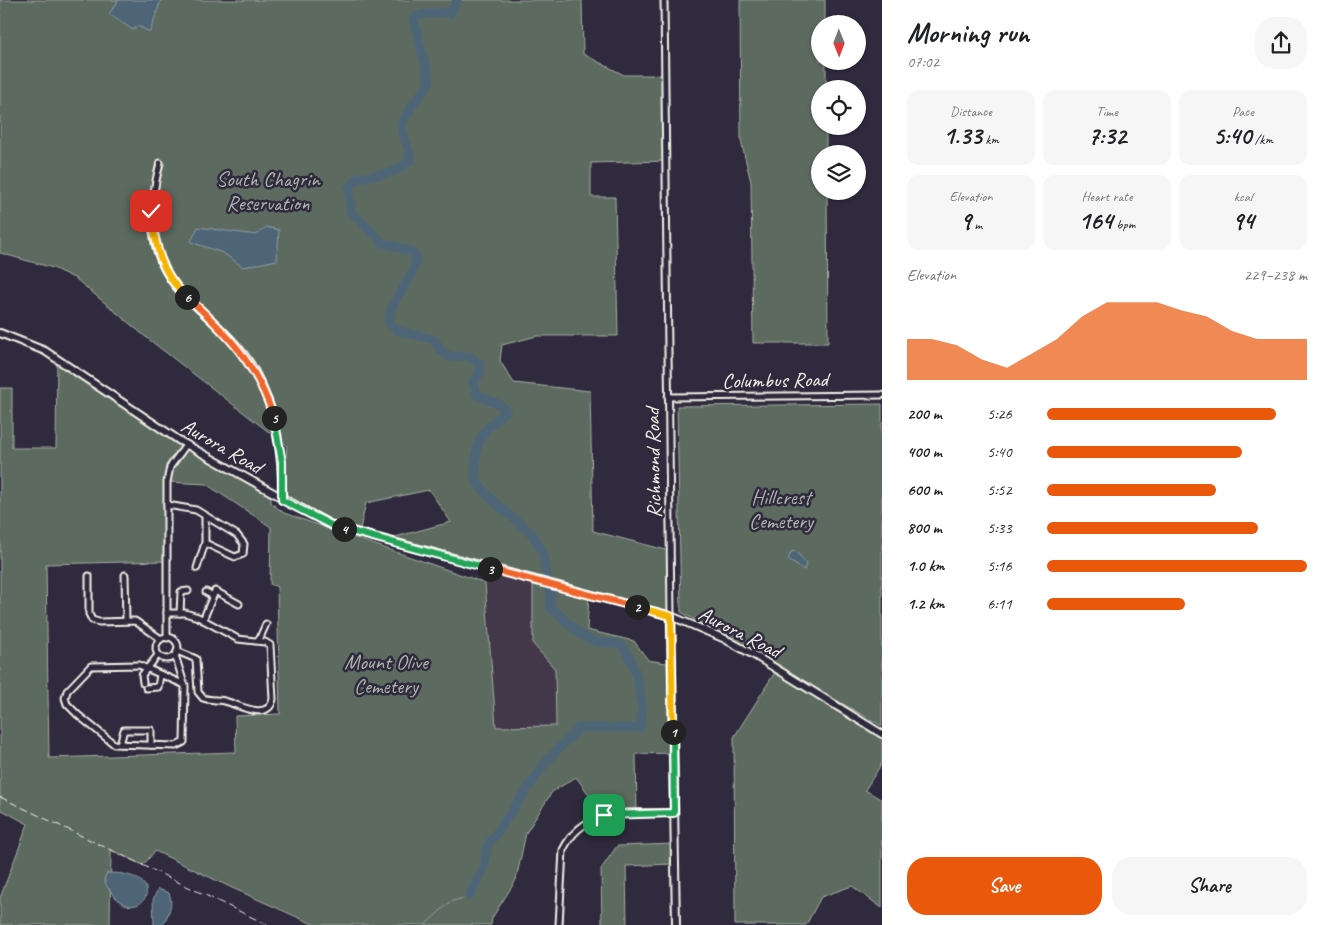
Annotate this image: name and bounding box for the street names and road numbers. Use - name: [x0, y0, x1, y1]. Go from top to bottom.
- street label: Columbus Road: [722, 366, 832, 394]
- street label: Richmond Road: [639, 405, 667, 518]
- street label: Aurora Road: [177, 412, 270, 481]
- street label: Aurora Road: [694, 600, 788, 665]

